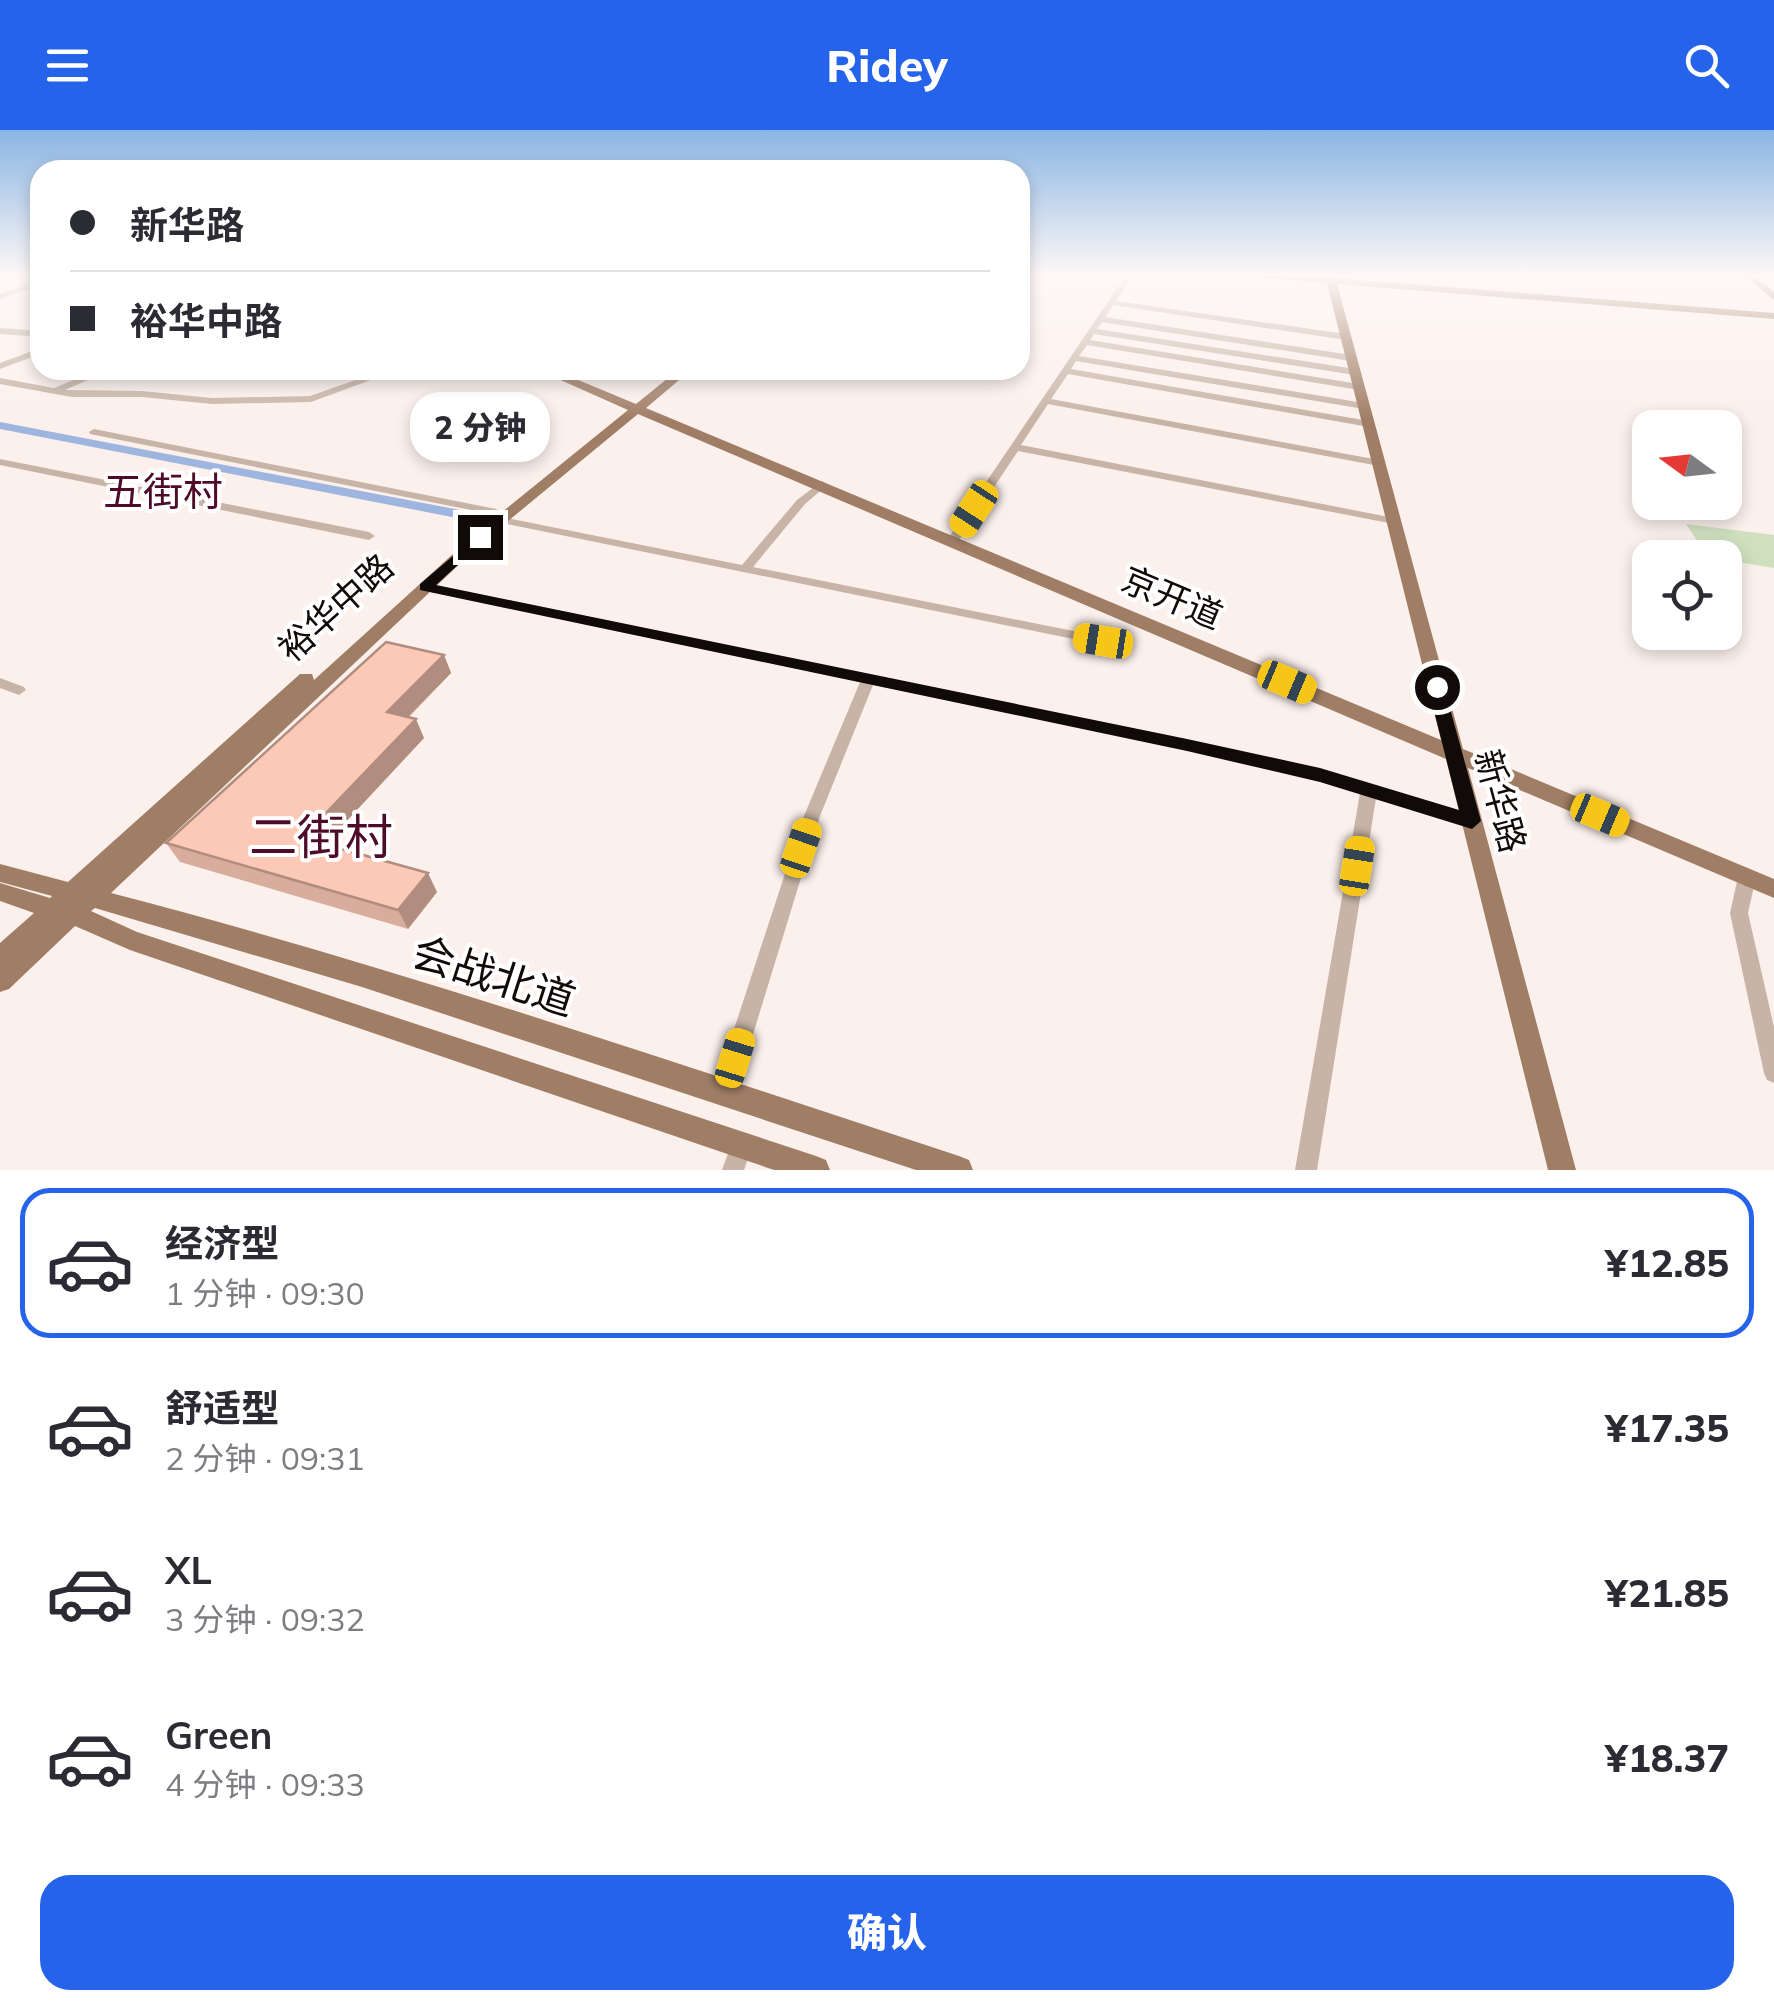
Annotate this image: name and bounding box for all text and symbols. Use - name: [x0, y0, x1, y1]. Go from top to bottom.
- text: Ridey: [826, 37, 948, 93]
- icon: menu: [40, 38, 95, 93]
- icon: search: [1679, 38, 1734, 93]
- text: 新华路: [130, 201, 244, 249]
- text: 裕华中路: [130, 297, 282, 345]
- callout: 2 分钟: [410, 392, 550, 462]
- text: 2 分钟: [434, 407, 526, 447]
- north arrow: [1632, 410, 1742, 520]
- map controls: [1632, 410, 1742, 650]
- district label: 五街村: [103, 466, 223, 516]
- car: [945, 476, 1003, 542]
- route end: [458, 515, 503, 560]
- button: locate: [1632, 540, 1742, 650]
- street label: 裕华中路: [269, 544, 402, 670]
- street label: 京开道: [1115, 556, 1229, 638]
- car: [1071, 621, 1135, 661]
- car: [1254, 656, 1320, 708]
- route start: [1415, 665, 1460, 710]
- street label: 新华路: [1466, 744, 1536, 857]
- car: [1567, 789, 1633, 841]
- district label: 二街村: [249, 806, 393, 866]
- car: [777, 815, 825, 881]
- car: [1337, 834, 1377, 898]
- street label: 会战北道: [406, 924, 582, 1027]
- car: [712, 1025, 758, 1091]
- icon: car: [45, 1218, 135, 1308]
- text: 经济型: [165, 1219, 279, 1267]
- text: ¥12.85: [1605, 1239, 1729, 1287]
- text: 1 分钟 · 09:30: [165, 1273, 365, 1313]
- icon: car: [45, 1383, 135, 1473]
- text: 舒适型: [165, 1384, 279, 1432]
- text: ¥17.35: [1605, 1404, 1729, 1452]
- text: 2 分钟 · 09:31: [165, 1438, 365, 1478]
- text: XL: [165, 1546, 212, 1594]
- icon: car: [45, 1548, 135, 1638]
- text: ¥21.85: [1605, 1569, 1729, 1617]
- text: 3 分钟 · 09:32: [165, 1599, 365, 1639]
- text: Green: [165, 1711, 272, 1759]
- icon: car: [45, 1713, 135, 1803]
- text: ¥18.37: [1605, 1734, 1729, 1782]
- text: 4 分钟 · 09:33: [165, 1764, 365, 1804]
- button: 确认: [40, 1875, 1734, 1990]

